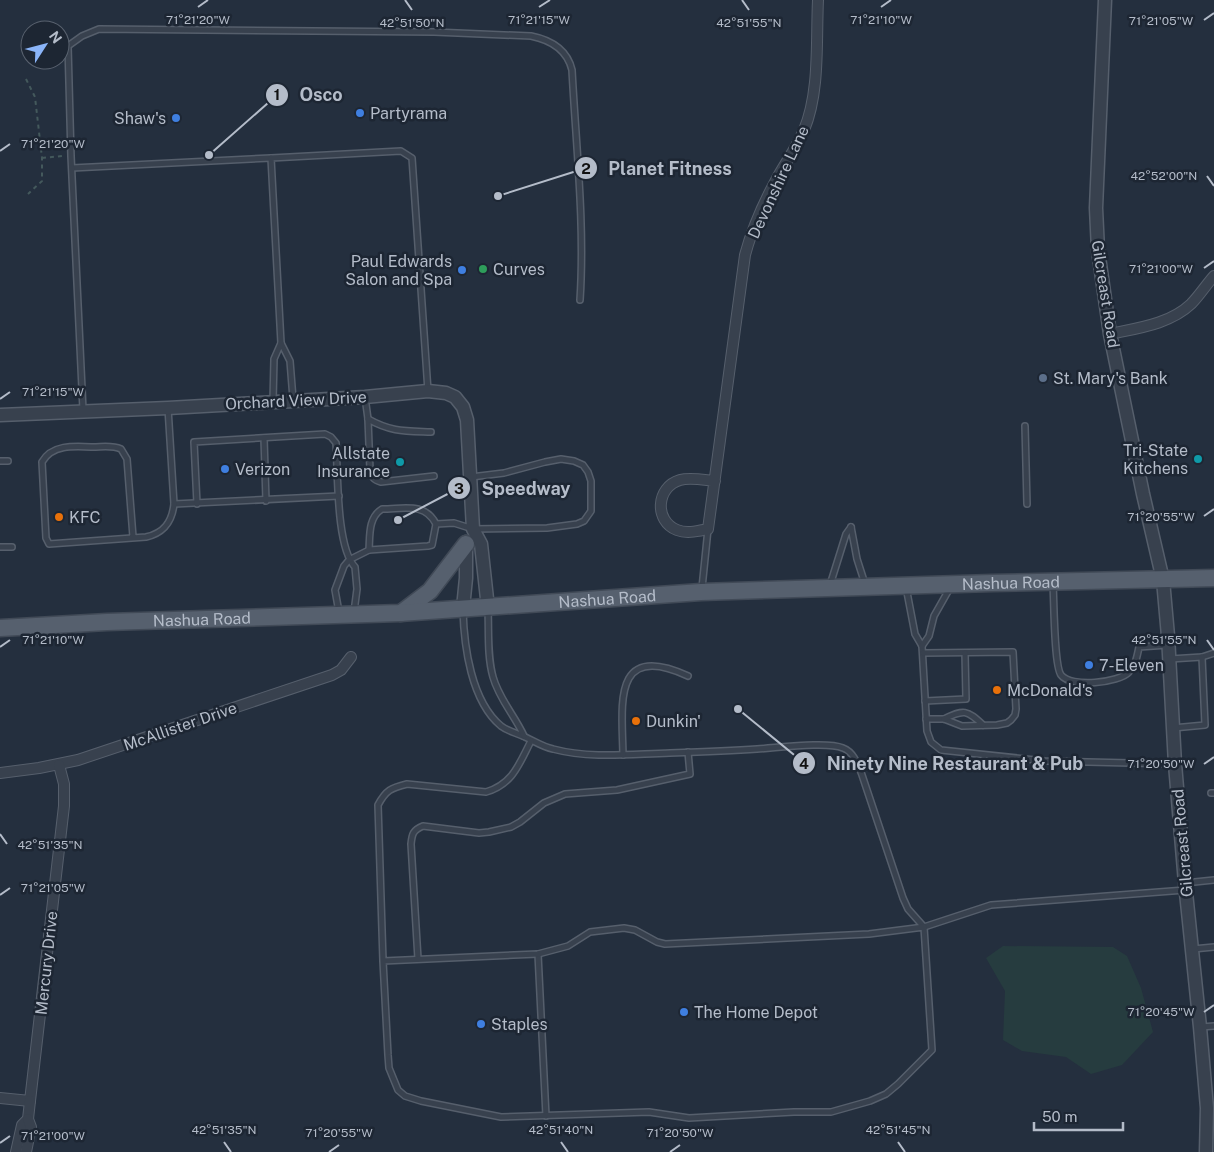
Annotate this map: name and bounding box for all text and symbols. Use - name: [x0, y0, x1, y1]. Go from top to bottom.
- text: 71°21'20"W: [166, 13, 231, 27]
- text: 71°21'15"W: [508, 13, 571, 27]
- text: 71°21'10"W: [850, 13, 912, 27]
- text: 71°21'05"W: [1129, 14, 1194, 28]
- text: 42°51'50"N: [380, 16, 444, 30]
- text: 42°51'55"N: [716, 16, 782, 30]
- north arrow: [20, 20, 70, 70]
- text: N: [46, 28, 65, 46]
- callout: Osco: [265, 78, 353, 111]
- text: Osco: [299, 84, 343, 105]
- text: 1: [274, 86, 280, 103]
- place label: Partyrama: [370, 104, 447, 123]
- marker: Partyrama: [354, 107, 366, 119]
- place label: Shaw's: [114, 109, 166, 128]
- marker: Shaw's: [170, 112, 182, 124]
- street label: Devonshire Lane: [744, 123, 813, 242]
- text: 71°21'20"W: [21, 137, 86, 151]
- callout: Planet Fitness: [573, 152, 742, 185]
- text: Planet Fitness: [608, 158, 732, 179]
- text: 2: [581, 160, 591, 177]
- text: 42°52'00"N: [1131, 169, 1197, 183]
- street label: Gilcreast Road: [1088, 239, 1123, 349]
- place label: Paul Edwards Salon and Spa: [345, 252, 452, 289]
- place label: Curves: [493, 260, 545, 279]
- text: 71°21'00"W: [1129, 262, 1194, 276]
- marker: Curves: [477, 263, 489, 275]
- marker: Paul Edwards Salon and Spa: [456, 264, 468, 276]
- place label: St. Mary's Bank: [1053, 369, 1168, 388]
- marker: St. Mary's Bank: [1037, 372, 1049, 384]
- text: 71°21'15"W: [22, 385, 85, 399]
- street label: Orchard View Drive: [225, 387, 367, 414]
- place label: Tri-State Kitchens: [1123, 441, 1188, 478]
- place label: Allstate Insurance: [317, 444, 390, 481]
- marker: Tri-State Kitchens: [1192, 453, 1204, 465]
- marker: Allstate Insurance: [394, 456, 406, 468]
- place label: Verizon: [235, 460, 290, 479]
- marker: Verizon: [219, 463, 231, 475]
- callout: Speedway: [446, 472, 580, 505]
- text: Speedway: [482, 478, 570, 499]
- text: 3: [454, 480, 464, 497]
- place label: KFC: [69, 508, 100, 527]
- text: 71°20'55"W: [1127, 510, 1195, 524]
- marker: KFC: [53, 511, 65, 523]
- street label: Nashua Road: [962, 572, 1060, 594]
- street label: Nashua Road: [558, 586, 657, 612]
- street label: Nashua Road: [152, 609, 251, 631]
- text: 71°21'10"W: [22, 633, 84, 647]
- text: 42°51'55"N: [1131, 633, 1197, 647]
- place label: 7-Eleven: [1099, 656, 1164, 675]
- marker: 7-Eleven: [1083, 659, 1095, 671]
- place label: McDonald's: [1007, 681, 1093, 700]
- marker: McDonald's: [991, 684, 1003, 696]
- street label: McAllister Drive: [121, 698, 239, 755]
- place label: Dunkin': [646, 712, 701, 731]
- marker: Dunkin': [630, 715, 642, 727]
- callout: Ninety Nine Restaurant & Pub: [792, 747, 1093, 780]
- text: Ninety Nine Restaurant & Pub: [827, 753, 1083, 774]
- text: 4: [799, 755, 809, 772]
- text: 71°20'50"W: [1128, 757, 1195, 771]
- street label: Gilcreast Road: [1168, 788, 1197, 898]
- text: 42°51'35"N: [17, 838, 83, 852]
- text: 71°21'05"W: [21, 881, 86, 895]
- street label: Mercury Drive: [32, 910, 61, 1016]
- place label: The Home Depot: [694, 1003, 818, 1022]
- text: 71°20'45"W: [1127, 1005, 1195, 1019]
- marker: The Home Depot: [678, 1006, 690, 1018]
- place label: Staples: [491, 1015, 548, 1034]
- marker: Staples: [475, 1018, 487, 1030]
- scale bar: [1034, 1100, 1123, 1132]
- text: 50 m: [1042, 1108, 1077, 1125]
- text: 42°51'35"N: [191, 1123, 257, 1137]
- text: 42°51'40"N: [529, 1123, 593, 1137]
- text: 42°51'45"N: [865, 1123, 931, 1137]
- text: 71°20'55"W: [305, 1126, 373, 1140]
- text: 71°20'50"W: [647, 1126, 714, 1140]
- text: 71°21'00"W: [21, 1129, 86, 1143]

